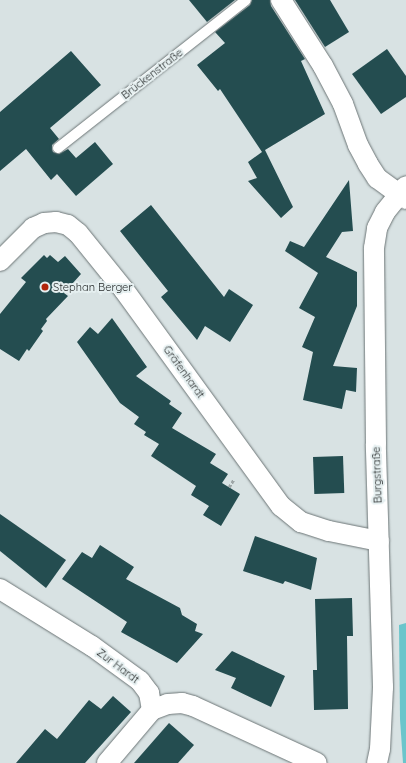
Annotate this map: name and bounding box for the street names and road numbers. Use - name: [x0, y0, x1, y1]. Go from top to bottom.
- street label: Brückenstraße: [119, 46, 185, 102]
- street label: Gräfenhardt: [160, 343, 208, 401]
- street label: Burgstraße: [369, 446, 385, 504]
- street label: Zur Hardt: [94, 646, 142, 686]

